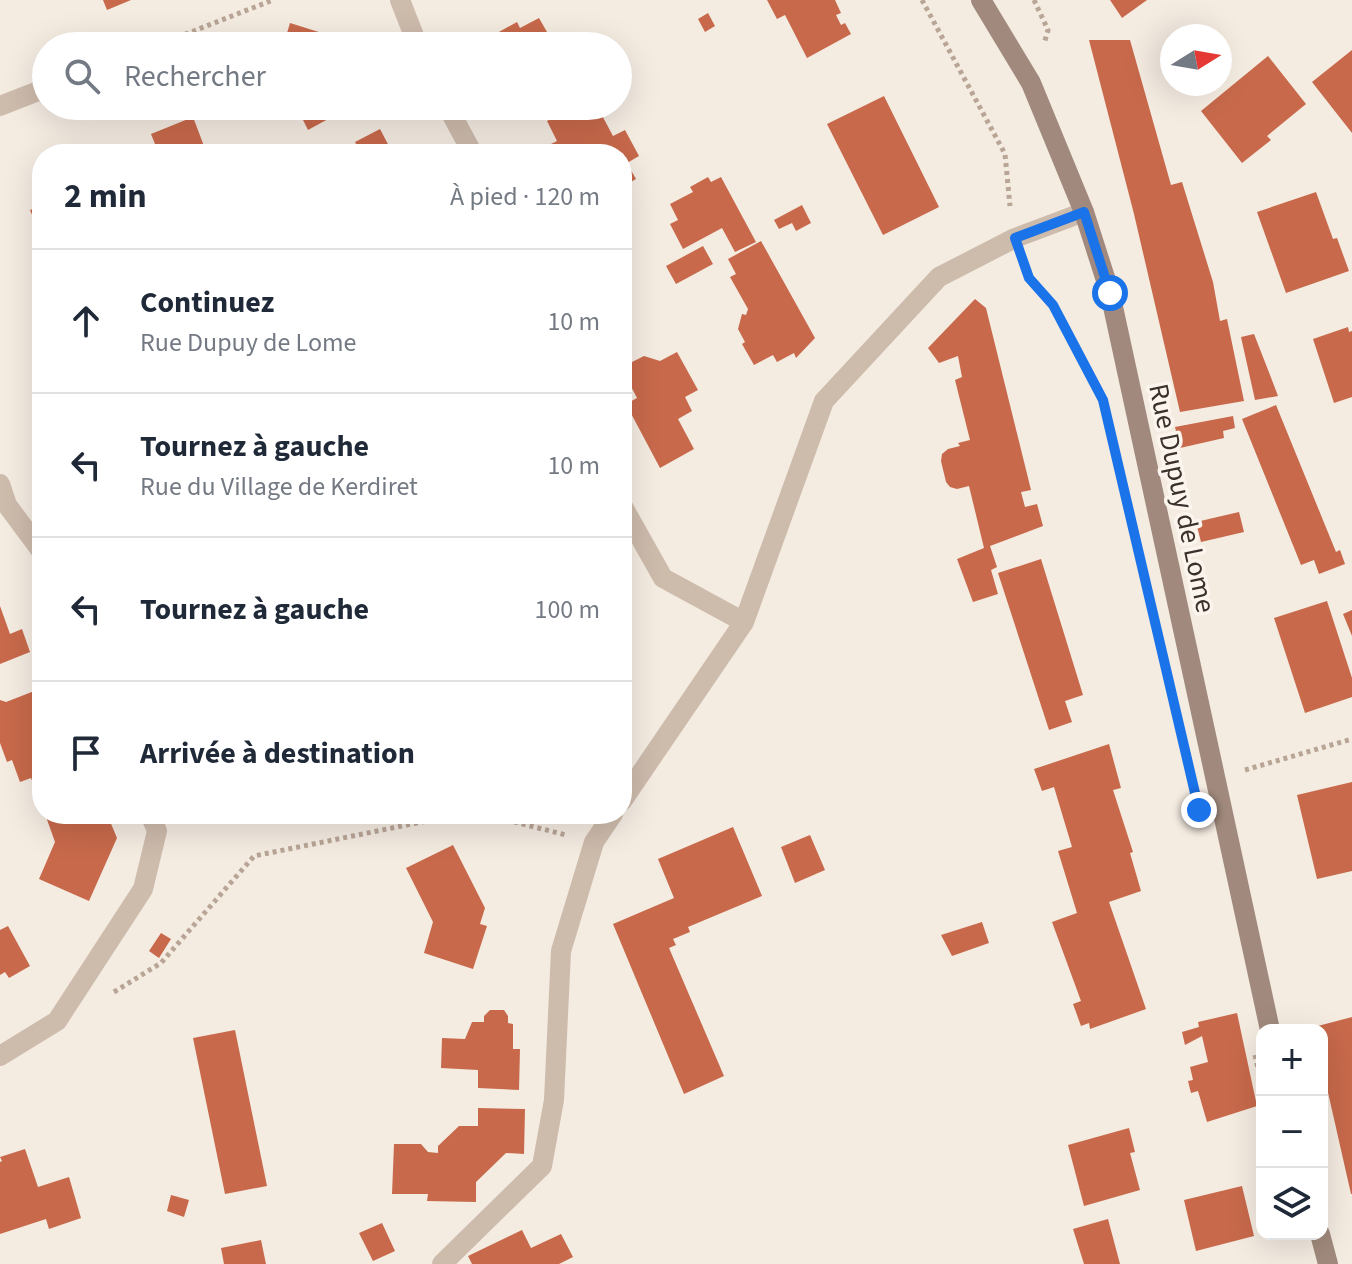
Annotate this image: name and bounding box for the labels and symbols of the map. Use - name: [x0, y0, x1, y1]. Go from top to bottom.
- north arrow: [1160, 24, 1232, 96]
- route start: [1092, 275, 1128, 311]
- street label: Rue Dupuy de Lome: [1138, 380, 1226, 616]
- route end: [1181, 792, 1217, 828]

